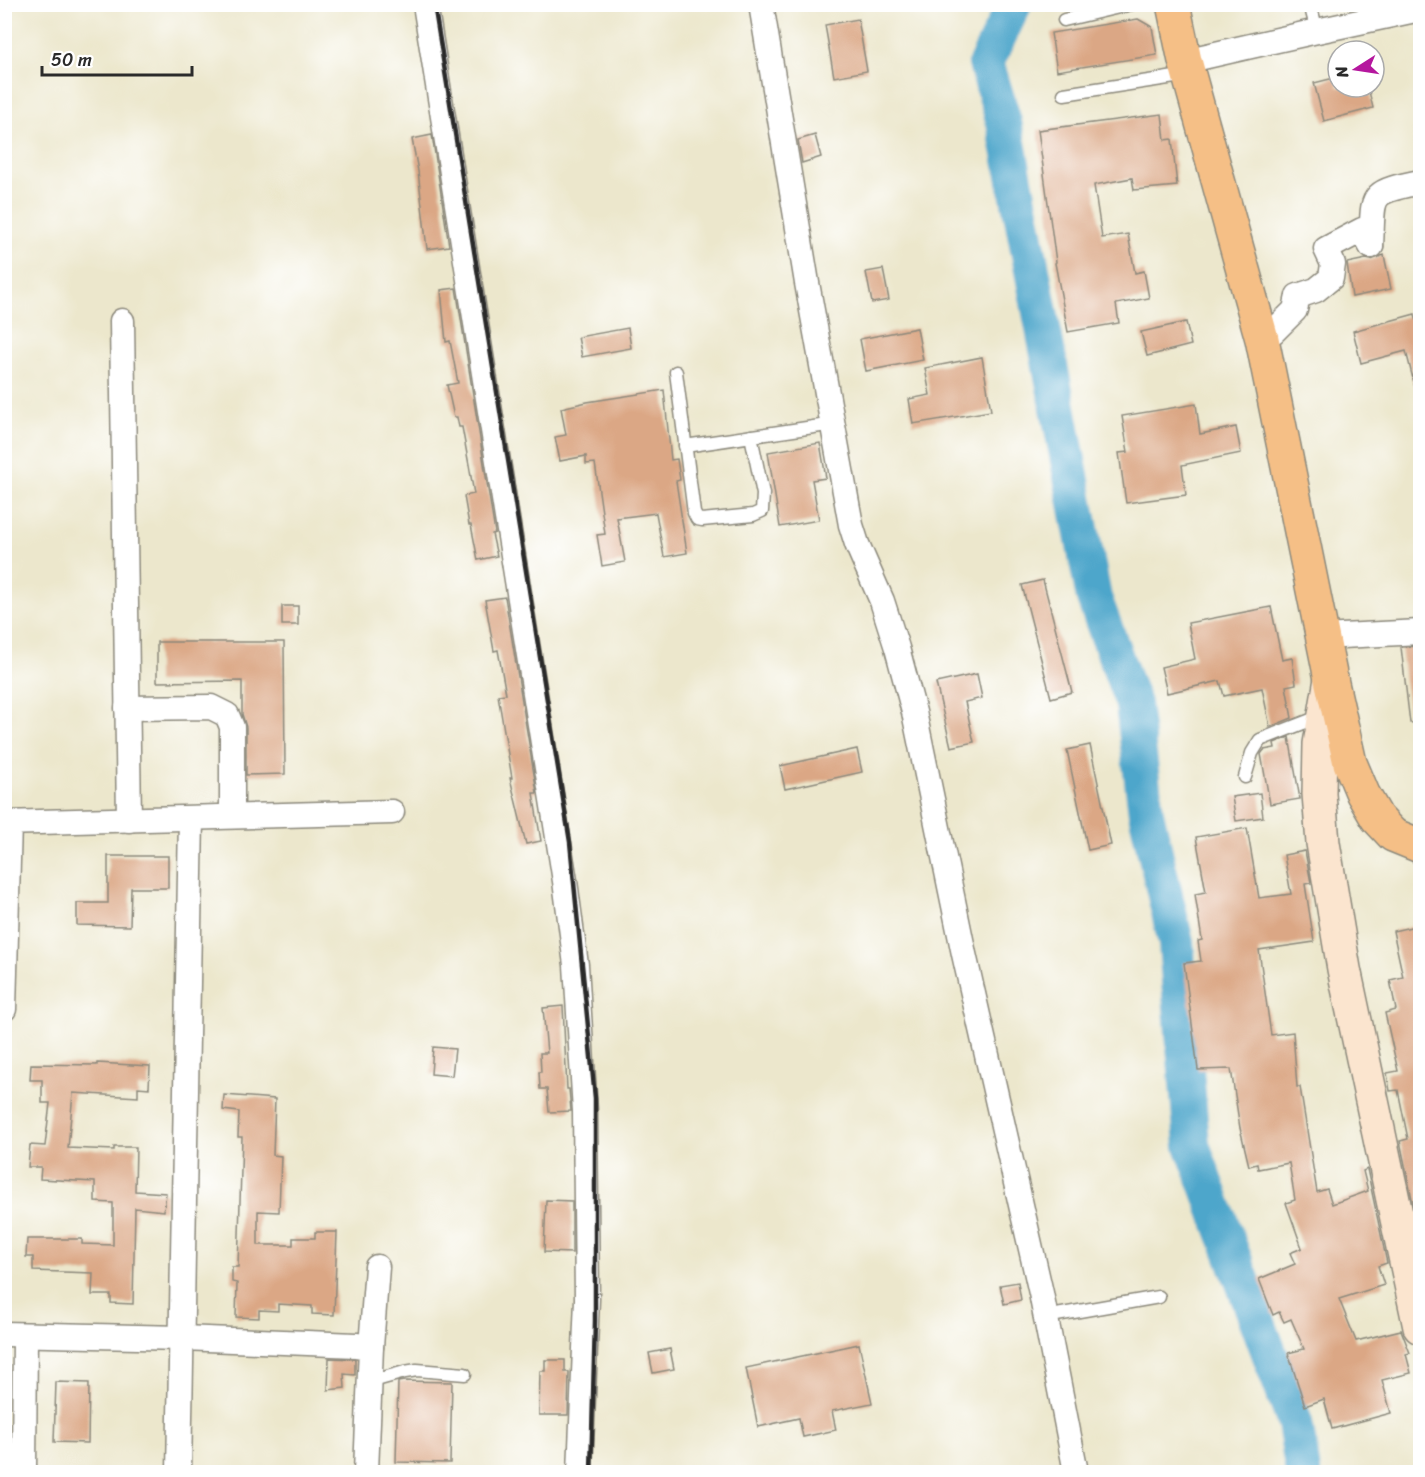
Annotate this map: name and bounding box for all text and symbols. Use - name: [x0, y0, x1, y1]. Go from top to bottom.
- scale bar: [42, 39, 192, 77]
- north arrow: [1326, 39, 1386, 99]
- text: 50 m: [51, 44, 92, 76]
- text: N: [1326, 63, 1357, 81]

